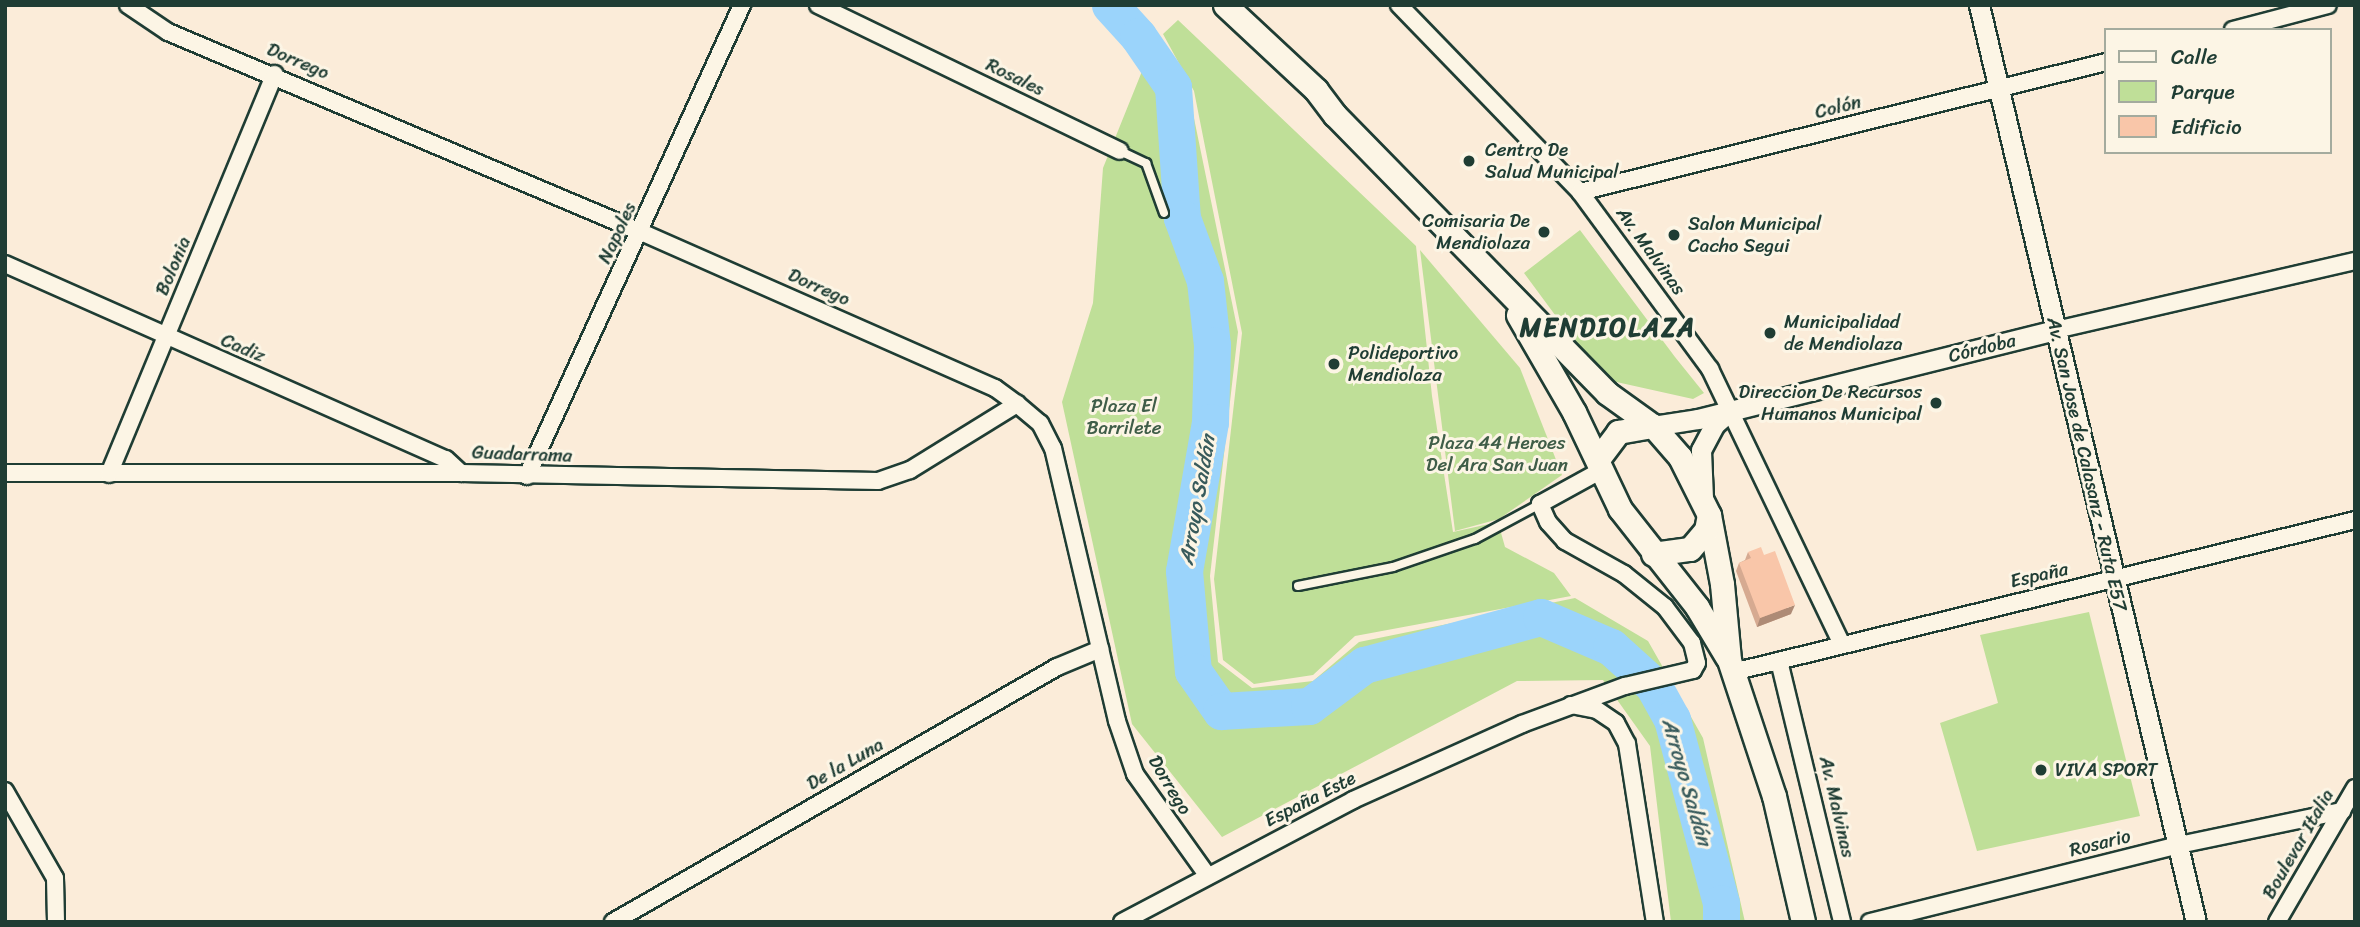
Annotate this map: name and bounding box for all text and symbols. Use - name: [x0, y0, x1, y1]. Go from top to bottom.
- legend: [2104, 28, 2332, 154]
- street label: Dorrego: [263, 38, 333, 84]
- text: Calle: [2171, 38, 2217, 76]
- street label: Rosales: [982, 53, 1048, 101]
- text: Parque: [2171, 73, 2235, 111]
- street label: Colón: [1813, 90, 1863, 124]
- text: Edificio: [2171, 108, 2242, 146]
- place label: Centro De Salud Municipal: [1485, 139, 1618, 183]
- marker: Centro De Salud Municipal: [1459, 151, 1479, 171]
- street label: Napoles: [593, 199, 641, 267]
- street label: Av. Malvinas: [1611, 202, 1691, 300]
- place label: Comisaria De Mendiolaza: [1422, 210, 1530, 254]
- place label: Salon Municipal Cacho Segui: [1688, 213, 1821, 257]
- marker: Comisaria De Mendiolaza: [1536, 224, 1552, 240]
- marker: Salon Municipal Cacho Segui: [1666, 227, 1682, 243]
- street label: Bolonia: [150, 233, 196, 299]
- street label: Dorrego: [785, 263, 853, 311]
- place label: Municipalidad de Mendiolaza: [1784, 311, 1902, 355]
- district label: MENDIOLAZA: [1522, 312, 1694, 344]
- street label: Av. San Jose de Calasanz - Ruta E57: [2042, 313, 2132, 615]
- marker: Municipalidad de Mendiolaza: [1762, 325, 1778, 341]
- street label: Cadiz: [218, 329, 268, 367]
- street label: Córdoba: [1946, 329, 2018, 367]
- place label: Polideportivo Mendiolaza: [1348, 342, 1458, 386]
- marker: Polideportivo Mendiolaza: [1326, 356, 1342, 372]
- place label: Direccion De Recursos Humanos Municipal: [1738, 381, 1922, 425]
- park label: Plaza El Barrilete: [1087, 395, 1161, 439]
- marker: Direccion De Recursos Humanos Municipal: [1928, 395, 1944, 411]
- park label: Plaza 44 Heroes Del Ara San Juan: [1426, 432, 1568, 476]
- water label: Arroyo Saldán: [1173, 433, 1221, 567]
- street label: Guadarrama: [471, 441, 573, 467]
- street label: España: [2008, 557, 2070, 593]
- water label: Arroyo Saldán: [1657, 715, 1717, 849]
- street label: De la Luna: [803, 733, 887, 795]
- street label: Dorrego: [1143, 751, 1197, 819]
- street label: Av. Malvinas: [1814, 754, 1860, 860]
- place label: VIVA SPORT: [2055, 759, 2160, 781]
- marker: VIVA SPORT: [2033, 762, 2049, 778]
- street label: España Este: [1260, 766, 1360, 832]
- street label: Boulevar Italia: [2257, 785, 2339, 903]
- street label: Rosario: [2067, 824, 2133, 862]

